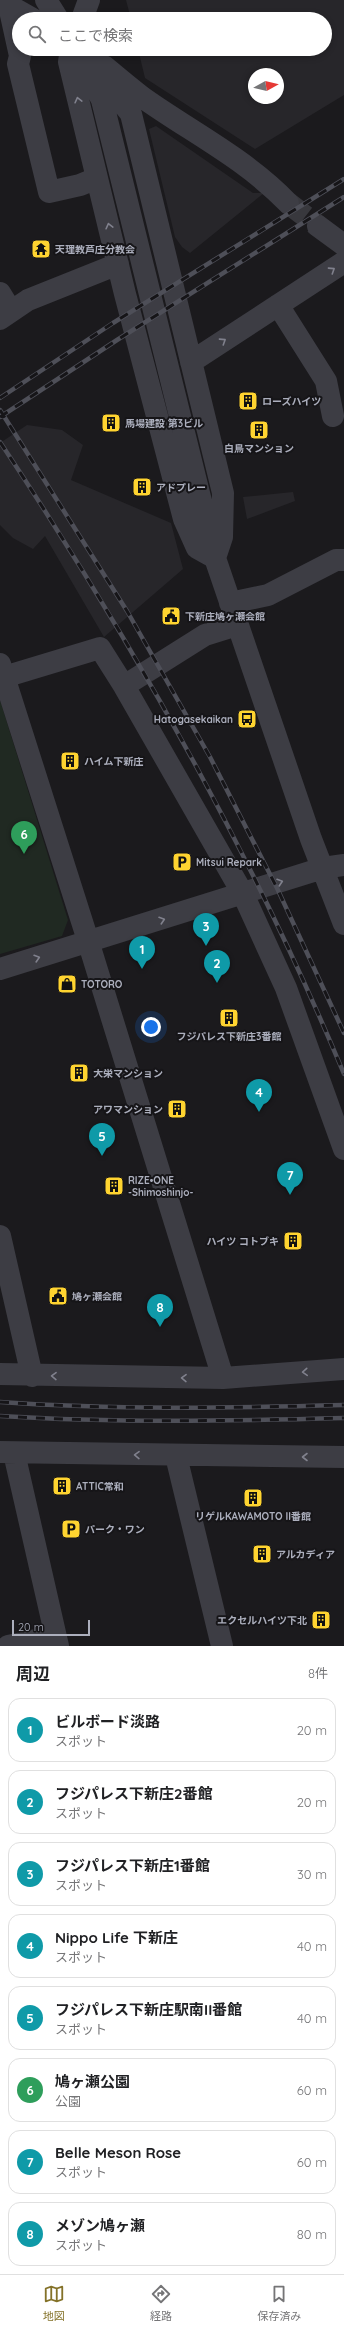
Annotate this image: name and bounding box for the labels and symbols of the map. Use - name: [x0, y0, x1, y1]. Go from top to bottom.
- north arrow: [248, 68, 284, 104]
- one-way arrow: [75, 97, 83, 103]
- one-way arrow: [105, 223, 113, 229]
- temple icon: 天理教芦庄分教会: [30, 238, 52, 260]
- place label: 天理教芦庄分教会: [55, 243, 135, 256]
- one-way arrow: [328, 267, 335, 274]
- one-way arrow: [219, 338, 226, 346]
- building icon: ローズハイツ: [237, 390, 259, 412]
- place label: ローズハイツ: [262, 395, 321, 408]
- building icon: 馬場建設 第3ビル: [100, 412, 122, 434]
- place label: 馬場建設 第3ビル: [125, 417, 203, 430]
- building icon: 白鳥マンション: [248, 419, 270, 441]
- place label: 白鳥マンション: [224, 442, 294, 455]
- building icon: アドプレー: [131, 476, 153, 498]
- place label: アドプレー: [156, 481, 206, 494]
- public building icon: 下新庄鳩ヶ瀬会館: [160, 605, 182, 627]
- place label: 下新庄鳩ヶ瀬会館: [185, 610, 265, 623]
- bus stop icon: Hatogasekaikan: [236, 708, 258, 730]
- place label: Hatogasekaikan: [154, 713, 233, 726]
- building icon: ハイム下新庄: [59, 750, 81, 772]
- place label: ハイム下新庄: [84, 755, 144, 768]
- pin: 6: [11, 821, 37, 854]
- parking icon: Mitsui Repark: [171, 851, 193, 873]
- place label: Mitsui Repark: [196, 856, 262, 869]
- one-way arrow: [276, 878, 283, 886]
- pin: 3: [193, 913, 219, 946]
- one-way arrow: [158, 916, 165, 924]
- pin: 1: [129, 936, 155, 969]
- pin: 2: [204, 950, 230, 983]
- one-way arrow: [34, 954, 41, 963]
- shop icon: TOTORO: [56, 973, 78, 995]
- place label: TOTORO: [81, 978, 123, 991]
- building icon: フジパレス下新庄3番館: [218, 1007, 240, 1029]
- your location: [141, 1017, 161, 1037]
- place label: フジパレス下新庄3番館: [177, 1030, 281, 1043]
- building icon: 大栄マンション: [68, 1062, 90, 1084]
- place label: 大栄マンション: [93, 1067, 163, 1080]
- pin: 4: [246, 1079, 272, 1112]
- building icon: アワマンション: [166, 1098, 188, 1120]
- place label: アワマンション: [93, 1103, 163, 1116]
- pin: 5: [89, 1123, 115, 1156]
- pin: 7: [277, 1162, 303, 1195]
- place label: RIZE•ONE -Shimoshinjo-: [128, 1174, 194, 1199]
- building icon: RIZE•ONE -Shimoshinjo-: [103, 1175, 125, 1197]
- building icon: ハイツ コトブキ: [282, 1230, 304, 1252]
- place label: ハイツ コトブキ: [206, 1235, 279, 1248]
- public building icon: 鳩ヶ瀬会館: [47, 1285, 69, 1307]
- place label: 鳩ヶ瀬会館: [72, 1290, 122, 1303]
- pin: 8: [147, 1294, 173, 1327]
- one-way arrow: [302, 1368, 308, 1377]
- one-way arrow: [51, 1372, 57, 1380]
- one-way arrow: [181, 1374, 187, 1382]
- one-way arrow: [134, 1451, 140, 1459]
- one-way arrow: [302, 1453, 308, 1461]
- building icon: ATTIC常和: [51, 1475, 73, 1497]
- place label: ATTIC常和: [76, 1480, 124, 1493]
- building icon: リゲルKAWAMOTO II番館: [242, 1487, 264, 1509]
- place label: リゲルKAWAMOTO II番館: [195, 1510, 311, 1523]
- parking icon: パーク・ワン: [60, 1518, 82, 1540]
- place label: パーク・ワン: [85, 1523, 145, 1536]
- building icon: アルカディア: [251, 1543, 273, 1565]
- place label: アルカディア: [276, 1548, 335, 1561]
- building icon: エクセルハイツ下北: [310, 1609, 332, 1631]
- place label: エクセルハイツ下北: [217, 1614, 307, 1627]
- scale bar: [12, 1618, 90, 1637]

